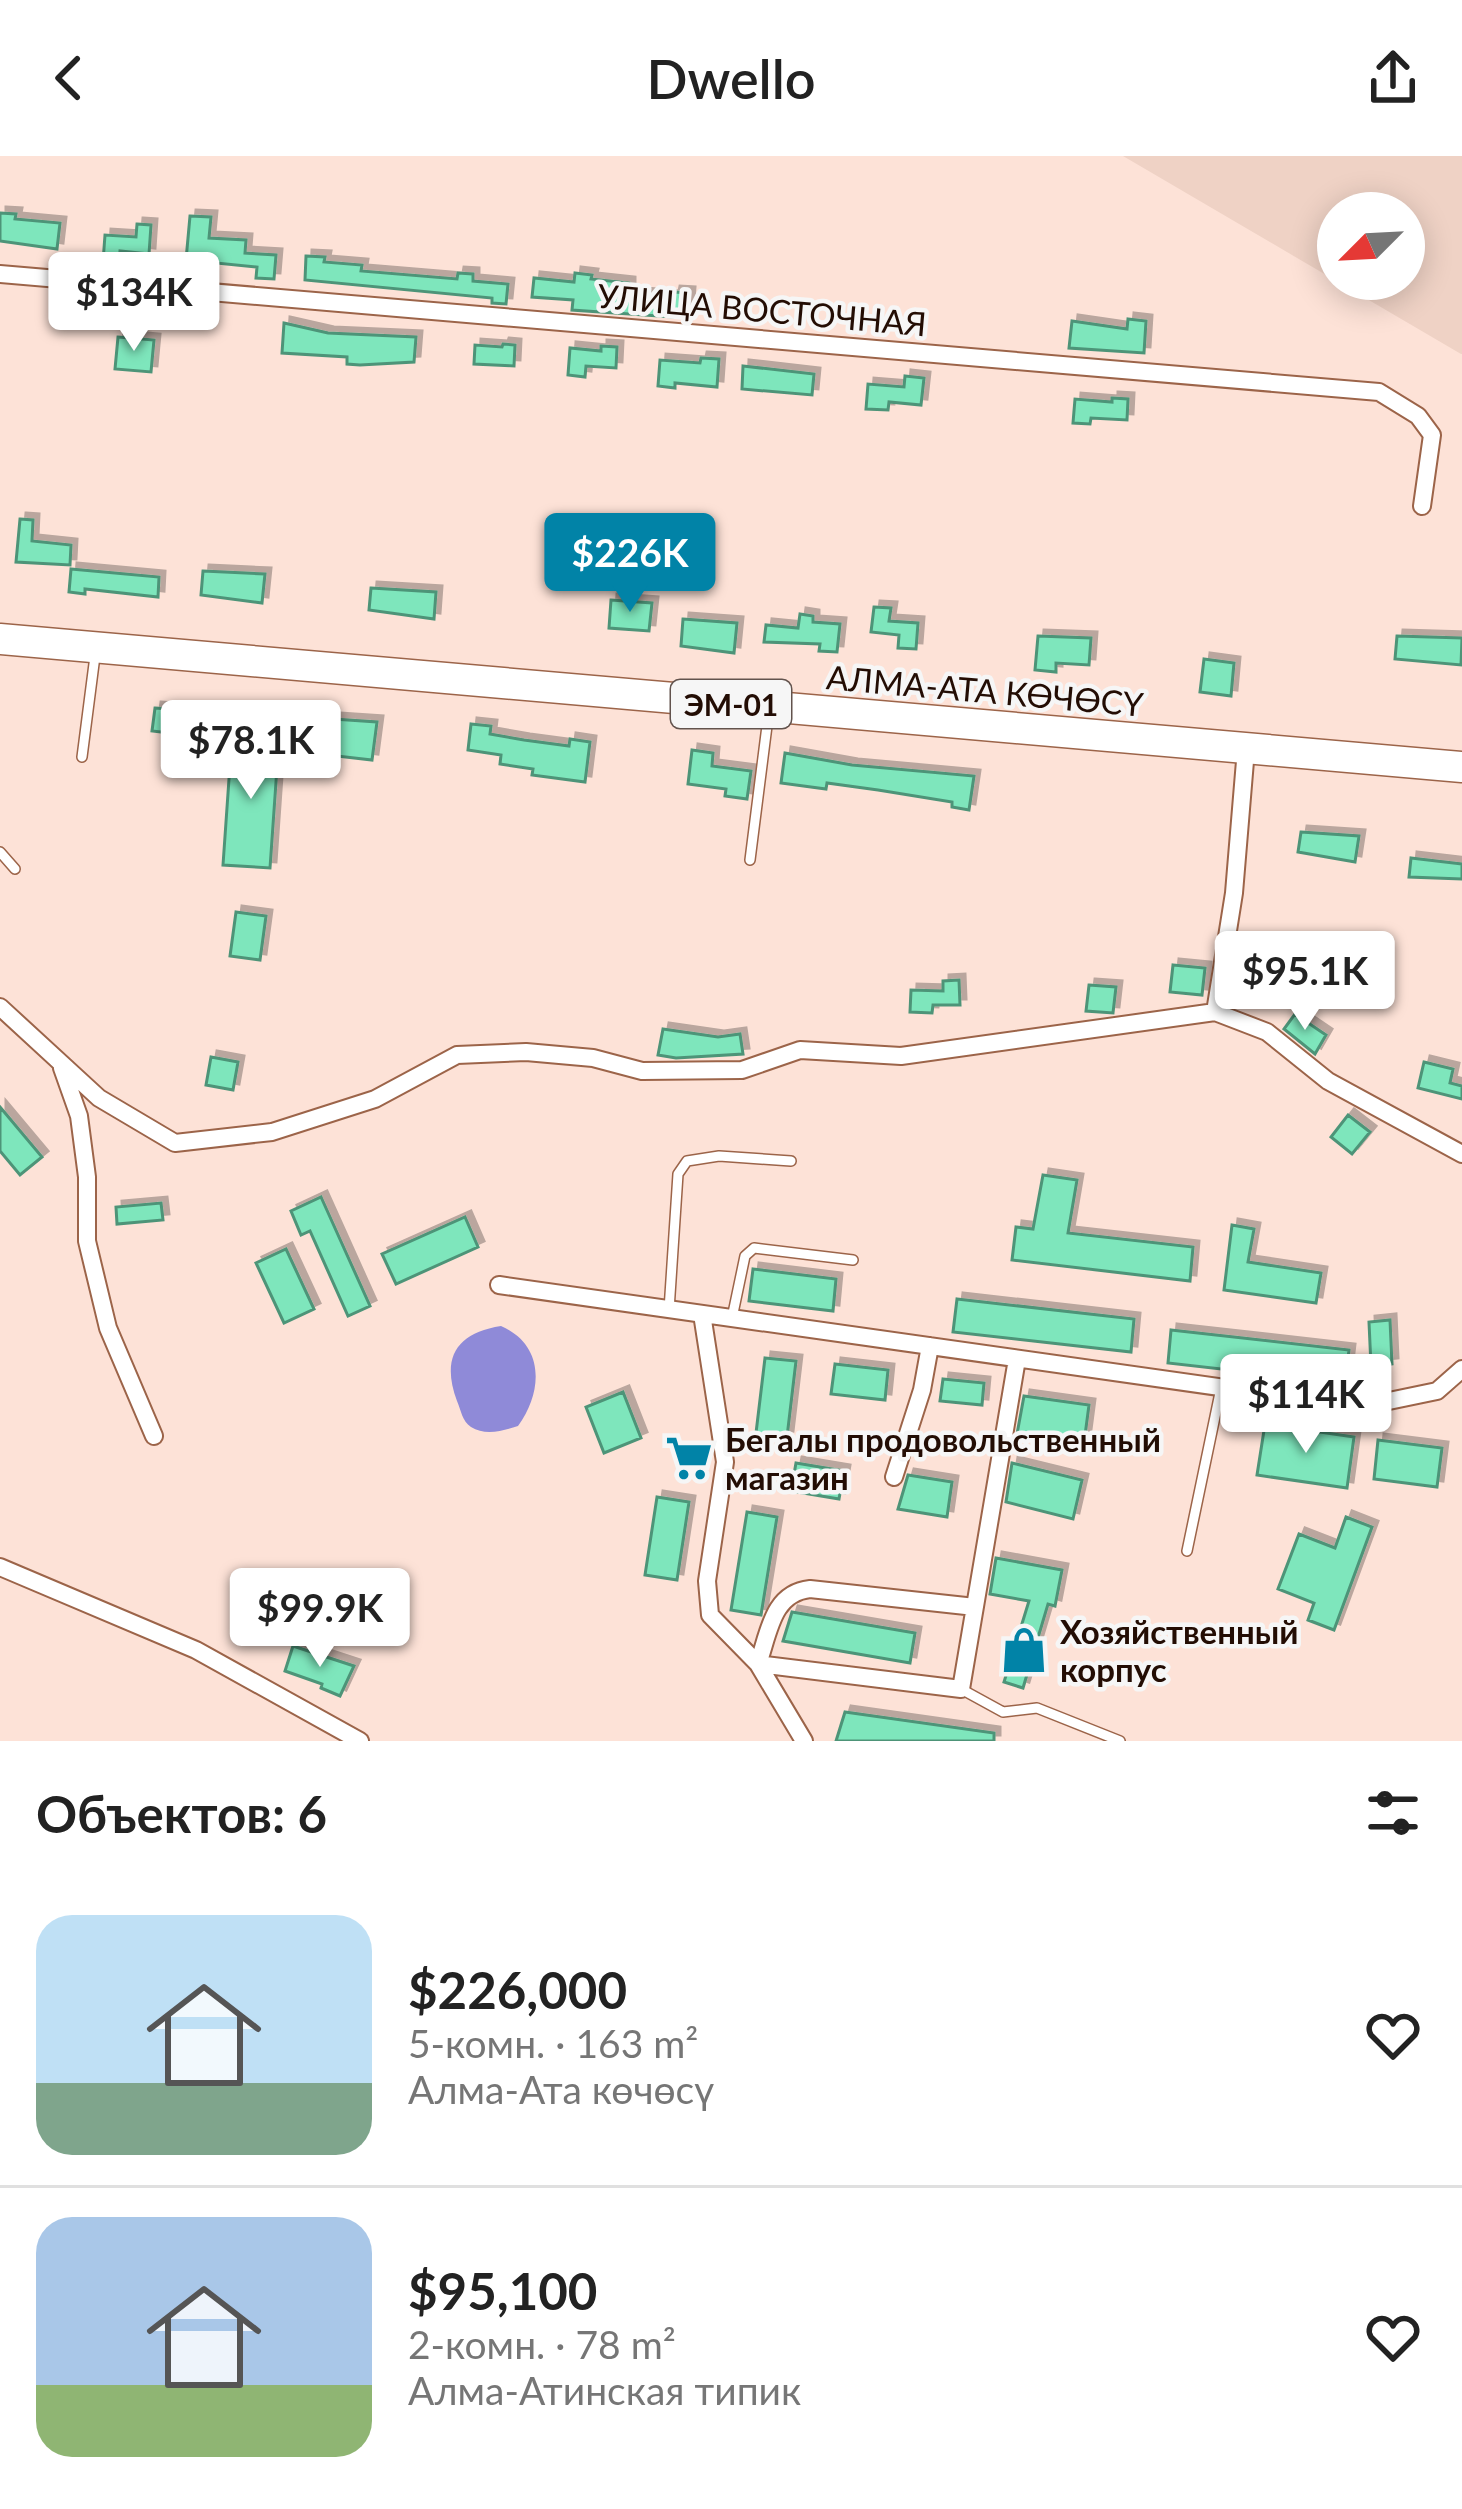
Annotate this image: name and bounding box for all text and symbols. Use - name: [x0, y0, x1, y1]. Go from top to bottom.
- icon: back: [36, 45, 102, 111]
- icon: share: [1360, 45, 1426, 111]
- text: Dwello: [646, 46, 816, 111]
- north arrow: [1317, 192, 1425, 300]
- map controls: [1317, 192, 1425, 300]
- pin: $134K: [50, 252, 218, 354]
- text: $134K: [75, 268, 193, 314]
- street label: УЛИЦА ВОСТОЧНАЯ: [596, 275, 928, 343]
- pin: $226K: [546, 513, 714, 615]
- text: $226K: [571, 529, 689, 575]
- street label: АЛМА-АТА КӨЧӨСҮ: [825, 656, 1146, 724]
- road number: ЭМ-01: [671, 680, 791, 728]
- pin: $78.1K: [153, 700, 349, 802]
- text: $78.1K: [188, 716, 314, 762]
- pin: $95.1K: [1207, 931, 1403, 1033]
- text: $95.1K: [1242, 947, 1368, 993]
- pin: $114K: [1222, 1354, 1390, 1456]
- text: $114K: [1247, 1370, 1365, 1416]
- place label: Бегалы продовольственный магазин: [725, 1419, 1161, 1497]
- supermarket icon: Бегалы продовольственный магазин: [664, 1433, 714, 1483]
- pin: $99.9K: [222, 1568, 418, 1670]
- text: $99.9K: [257, 1584, 383, 1630]
- place label: Хозяйственный корпус: [1060, 1611, 1298, 1689]
- shop icon: Хозяйственный корпус: [999, 1625, 1049, 1675]
- icon: filters: [1360, 1780, 1426, 1846]
- text: Объектов: 6: [36, 1783, 327, 1844]
- text: $226,000: [408, 1959, 627, 2020]
- icon: home: [132, 1963, 276, 2107]
- icon: heart: [1360, 2002, 1426, 2068]
- text: 5-комн. · 163 m²: [408, 2020, 698, 2066]
- text: Алма-Ата көчөсү: [408, 2066, 714, 2112]
- text: $95,100: [408, 2260, 597, 2321]
- icon: home: [132, 2265, 276, 2409]
- icon: heart: [1360, 2304, 1426, 2370]
- text: 2-комн. · 78 m²: [408, 2321, 676, 2367]
- text: Алма-Атинская типик: [408, 2367, 801, 2413]

